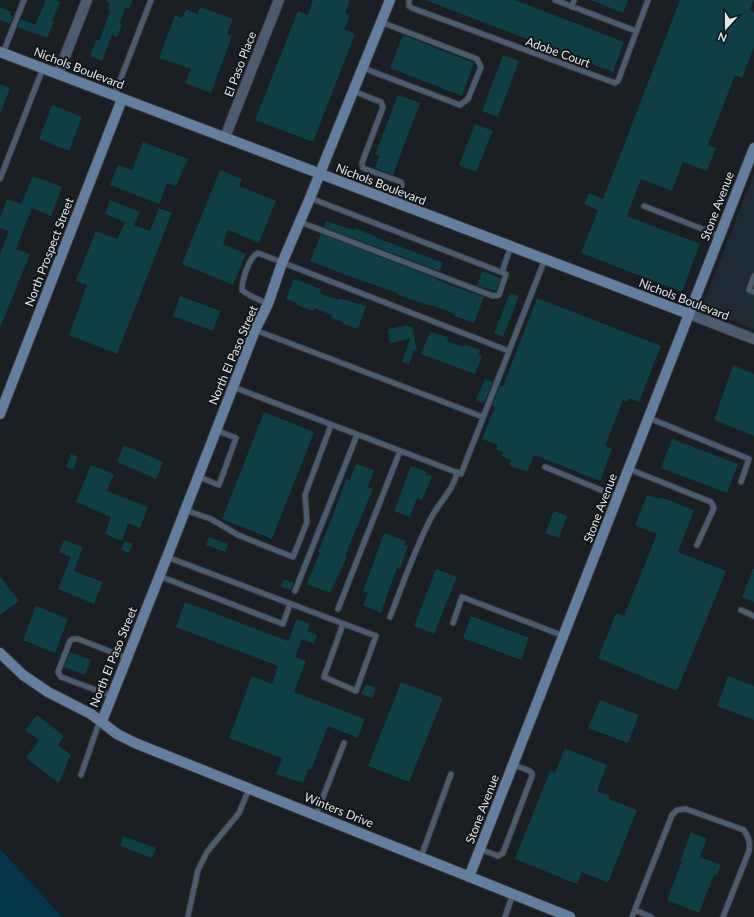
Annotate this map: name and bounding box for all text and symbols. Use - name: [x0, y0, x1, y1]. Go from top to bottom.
- north arrow: [706, 8, 746, 48]
- street label: El Paso Place: [221, 29, 259, 99]
- text: N: [716, 30, 729, 45]
- street label: Adobe Court: [524, 33, 593, 71]
- street label: Nichols Boulevard: [32, 44, 126, 92]
- street label: Nichols Boulevard: [334, 160, 428, 208]
- street label: Stone Avenue: [697, 169, 737, 243]
- street label: North Prospect Street: [21, 195, 77, 308]
- street label: Nichols Boulevard: [637, 275, 731, 323]
- street label: North El Paso Street: [205, 302, 261, 407]
- street label: Stone Avenue: [580, 471, 620, 545]
- street label: North El Paso Street: [86, 604, 140, 709]
- street label: Stone Avenue: [462, 772, 502, 846]
- street label: Winters Drive: [302, 789, 376, 831]

